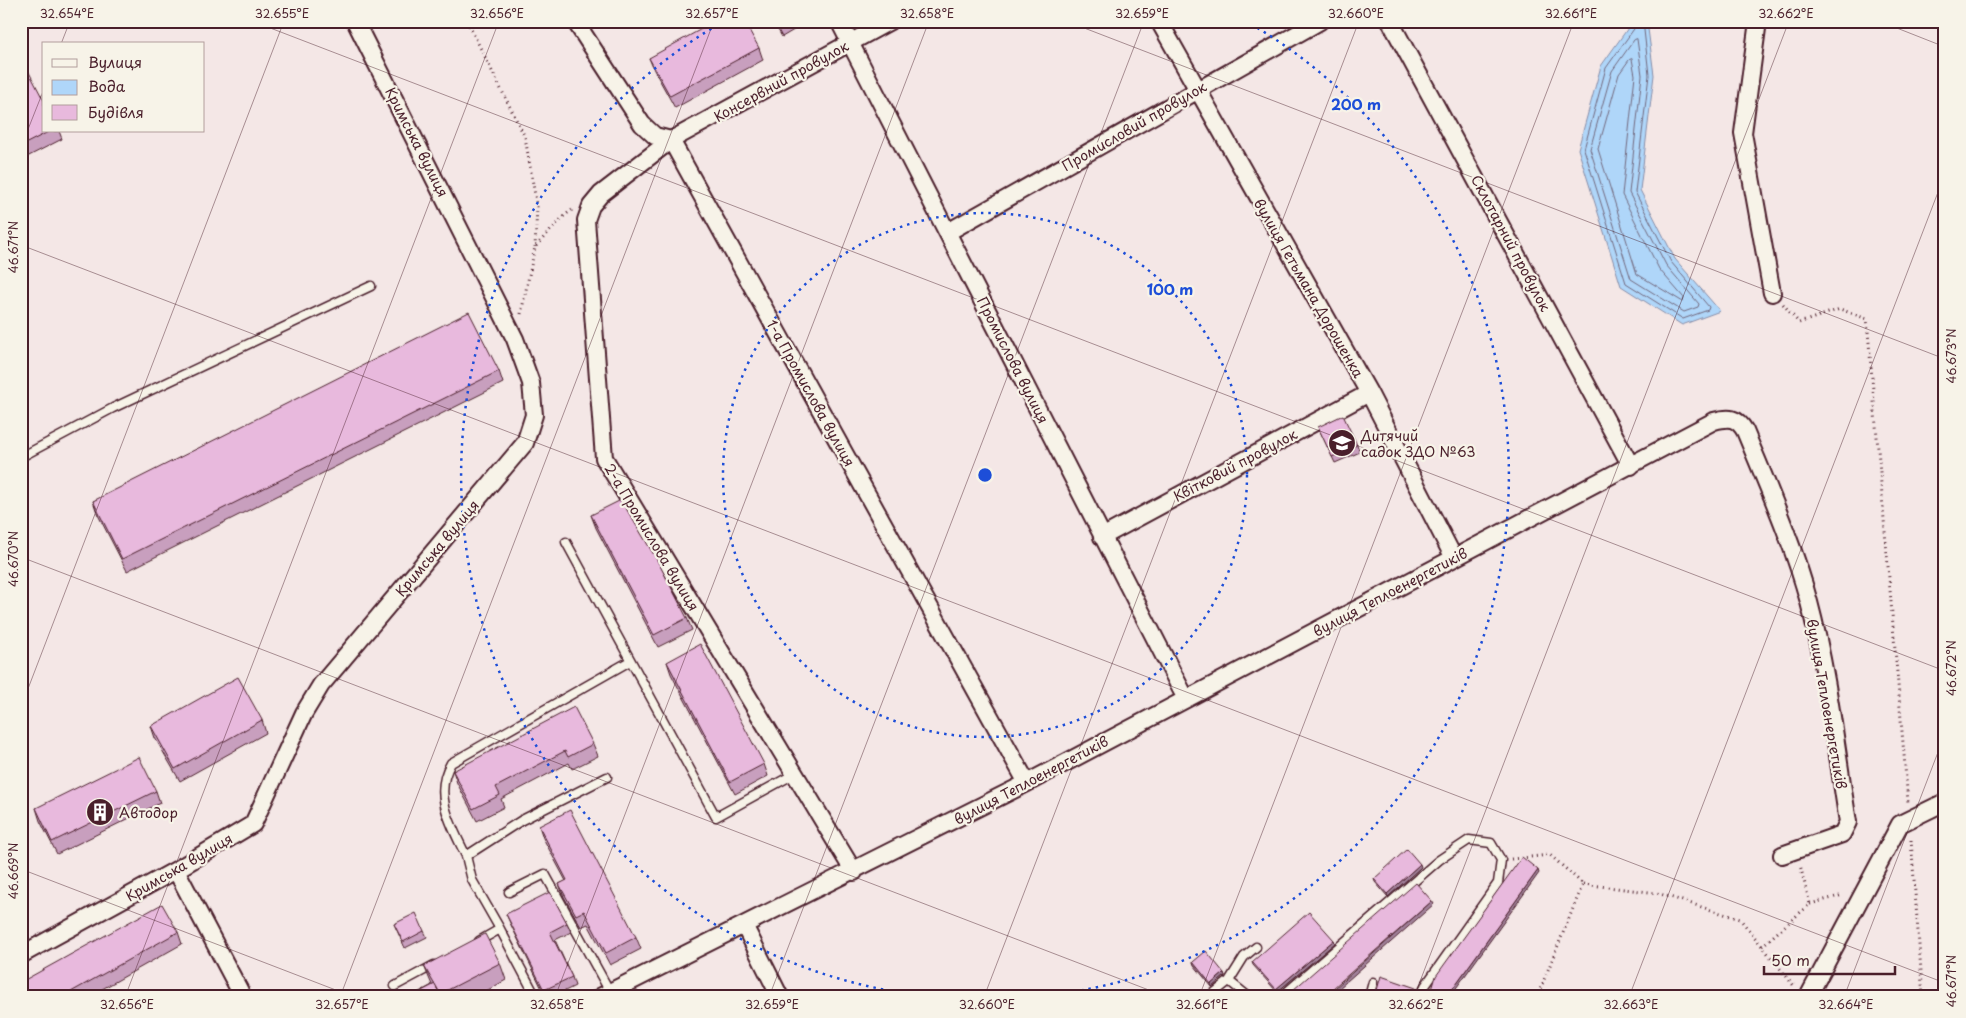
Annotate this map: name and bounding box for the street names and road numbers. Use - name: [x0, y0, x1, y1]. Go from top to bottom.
- street label: Консервний провулок: [710, 35, 853, 127]
- street label: Промисловий провулок: [1058, 76, 1211, 176]
- street label: Кримська вулиця: [380, 84, 454, 200]
- street label: Склотарний провулок: [1466, 171, 1556, 316]
- street label: вулиця Гетьмана Дорошенка: [1249, 194, 1369, 382]
- street label: Промислова вулиця: [972, 293, 1054, 427]
- street label: 1-а Промислова вулиця: [762, 316, 860, 470]
- street label: Квітковий провулок: [1169, 423, 1301, 507]
- street label: 2-а Промислова вулиця: [600, 459, 704, 615]
- street label: Кримська вулиця: [390, 495, 484, 601]
- street label: вулиця Теплоенергетиків: [1309, 542, 1471, 642]
- street label: вулиця Теплоенергетиків: [1802, 617, 1852, 791]
- street label: вулиця Теплоенергетиків: [950, 730, 1112, 830]
- street label: Кримська вулиця: [122, 828, 236, 906]

